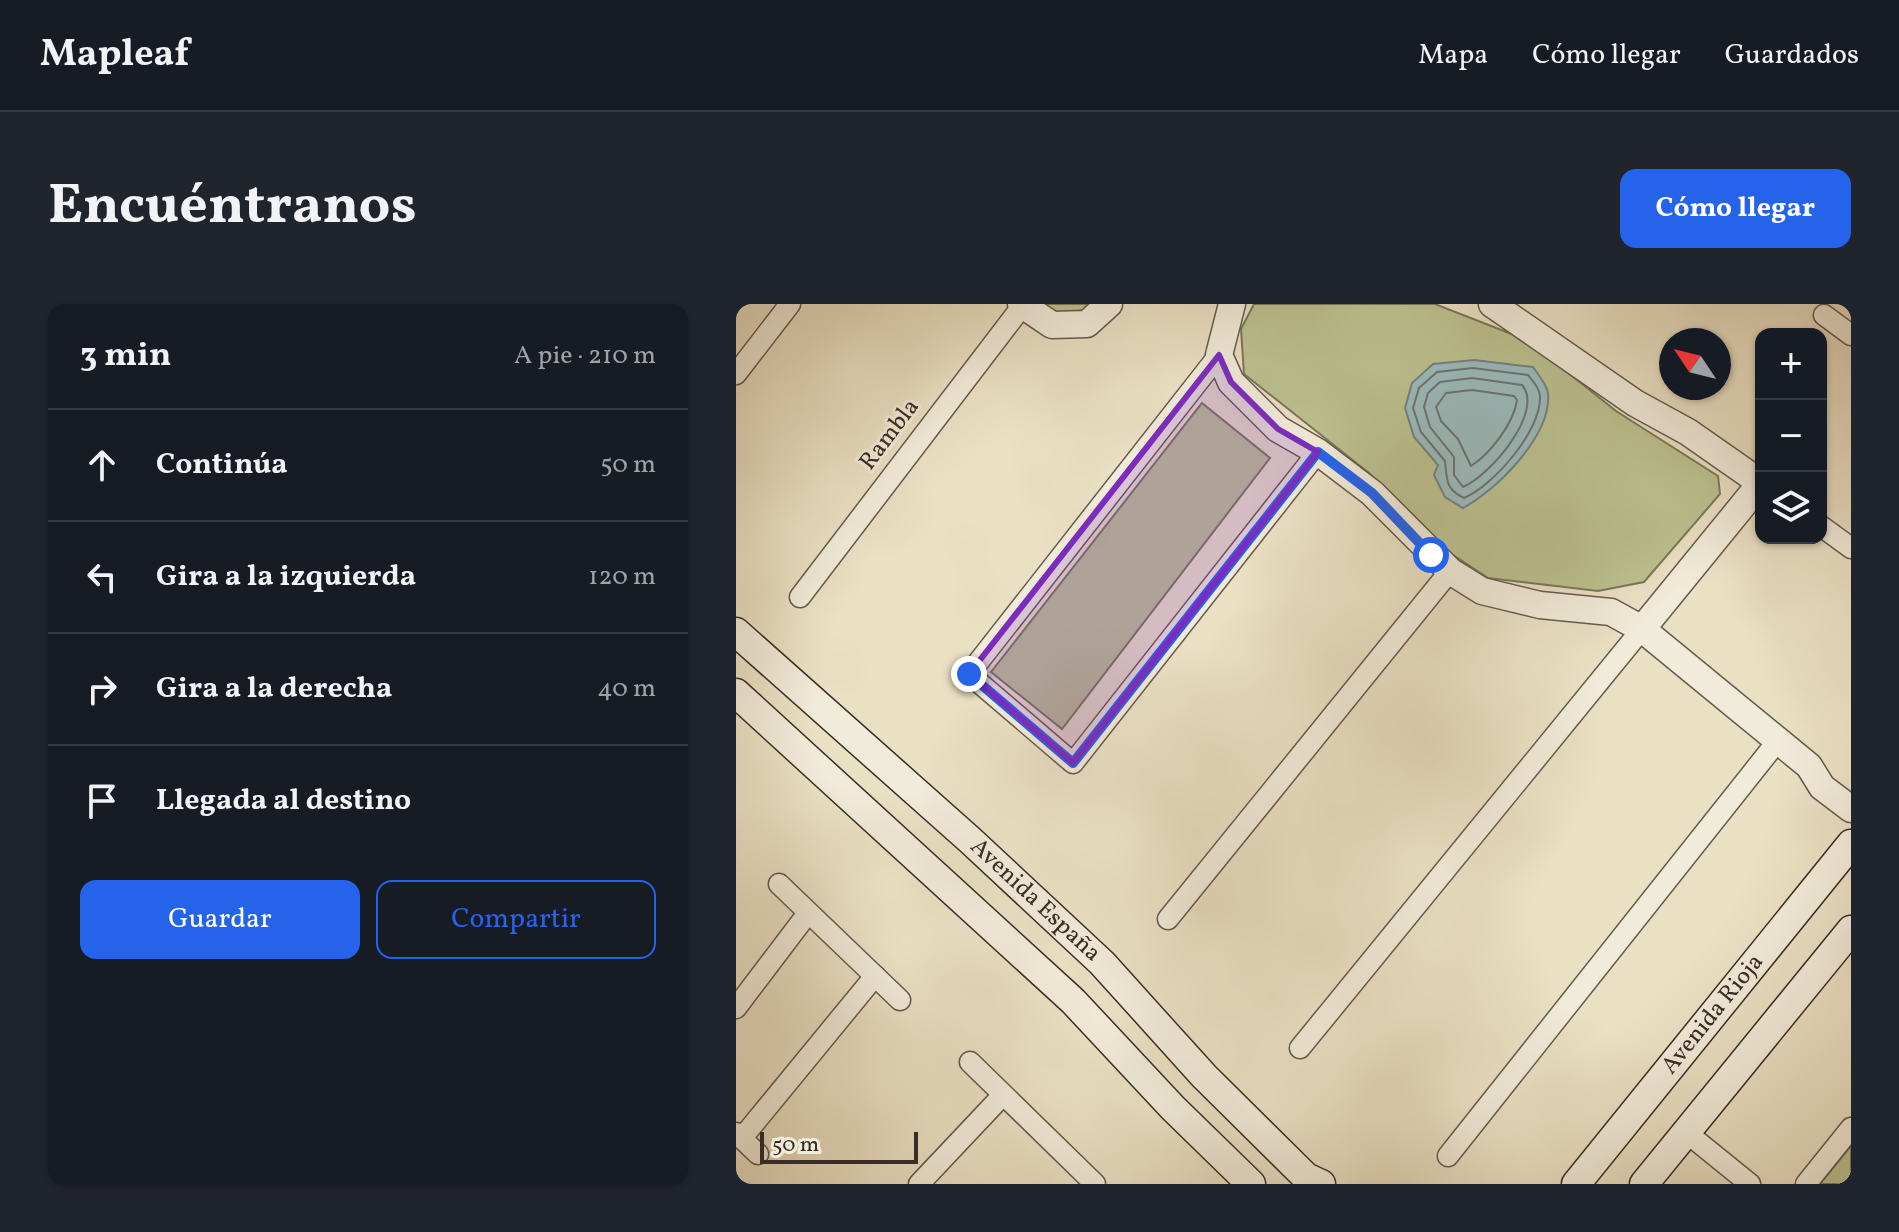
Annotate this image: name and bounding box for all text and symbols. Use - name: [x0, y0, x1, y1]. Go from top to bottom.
- text: Mapleaf: [40, 29, 189, 82]
- text: Mapa: [1418, 36, 1488, 75]
- text: Cómo llegar: [1532, 36, 1681, 75]
- text: Guardados: [1725, 36, 1859, 75]
- text: Encuéntranos: [48, 169, 417, 247]
- button: Cómo llegar: [1620, 169, 1851, 248]
- north arrow: [1659, 328, 1731, 400]
- map controls: [1755, 328, 1827, 544]
- button: +: [1755, 328, 1827, 400]
- text: 3 min: [80, 333, 171, 380]
- text: A pie · 210 m: [514, 338, 656, 374]
- street label: Rambla: [852, 392, 928, 478]
- button: −: [1755, 400, 1827, 472]
- icon: ahead: [80, 443, 124, 487]
- text: Continúa: [156, 444, 288, 486]
- text: 50 m: [600, 447, 656, 483]
- button: layers: [1755, 472, 1827, 544]
- route start: [1413, 537, 1449, 573]
- icon: left: [80, 555, 124, 599]
- text: Gira a la izquierda: [156, 556, 416, 598]
- text: 120 m: [588, 559, 656, 595]
- route end: [951, 656, 987, 692]
- icon: right: [80, 667, 124, 711]
- text: Gira a la derecha: [156, 668, 392, 710]
- text: 40 m: [597, 671, 656, 707]
- icon: arrive: [80, 779, 124, 823]
- text: Llegada al destino: [156, 780, 411, 822]
- street label: Avenida España: [962, 831, 1108, 970]
- button: Guardar: [80, 880, 360, 959]
- button: Compartir: [376, 880, 656, 959]
- street label: Avenida Rioja: [1654, 947, 1772, 1082]
- scale bar: [760, 1128, 918, 1164]
- text: 50 m: [772, 1130, 819, 1161]

